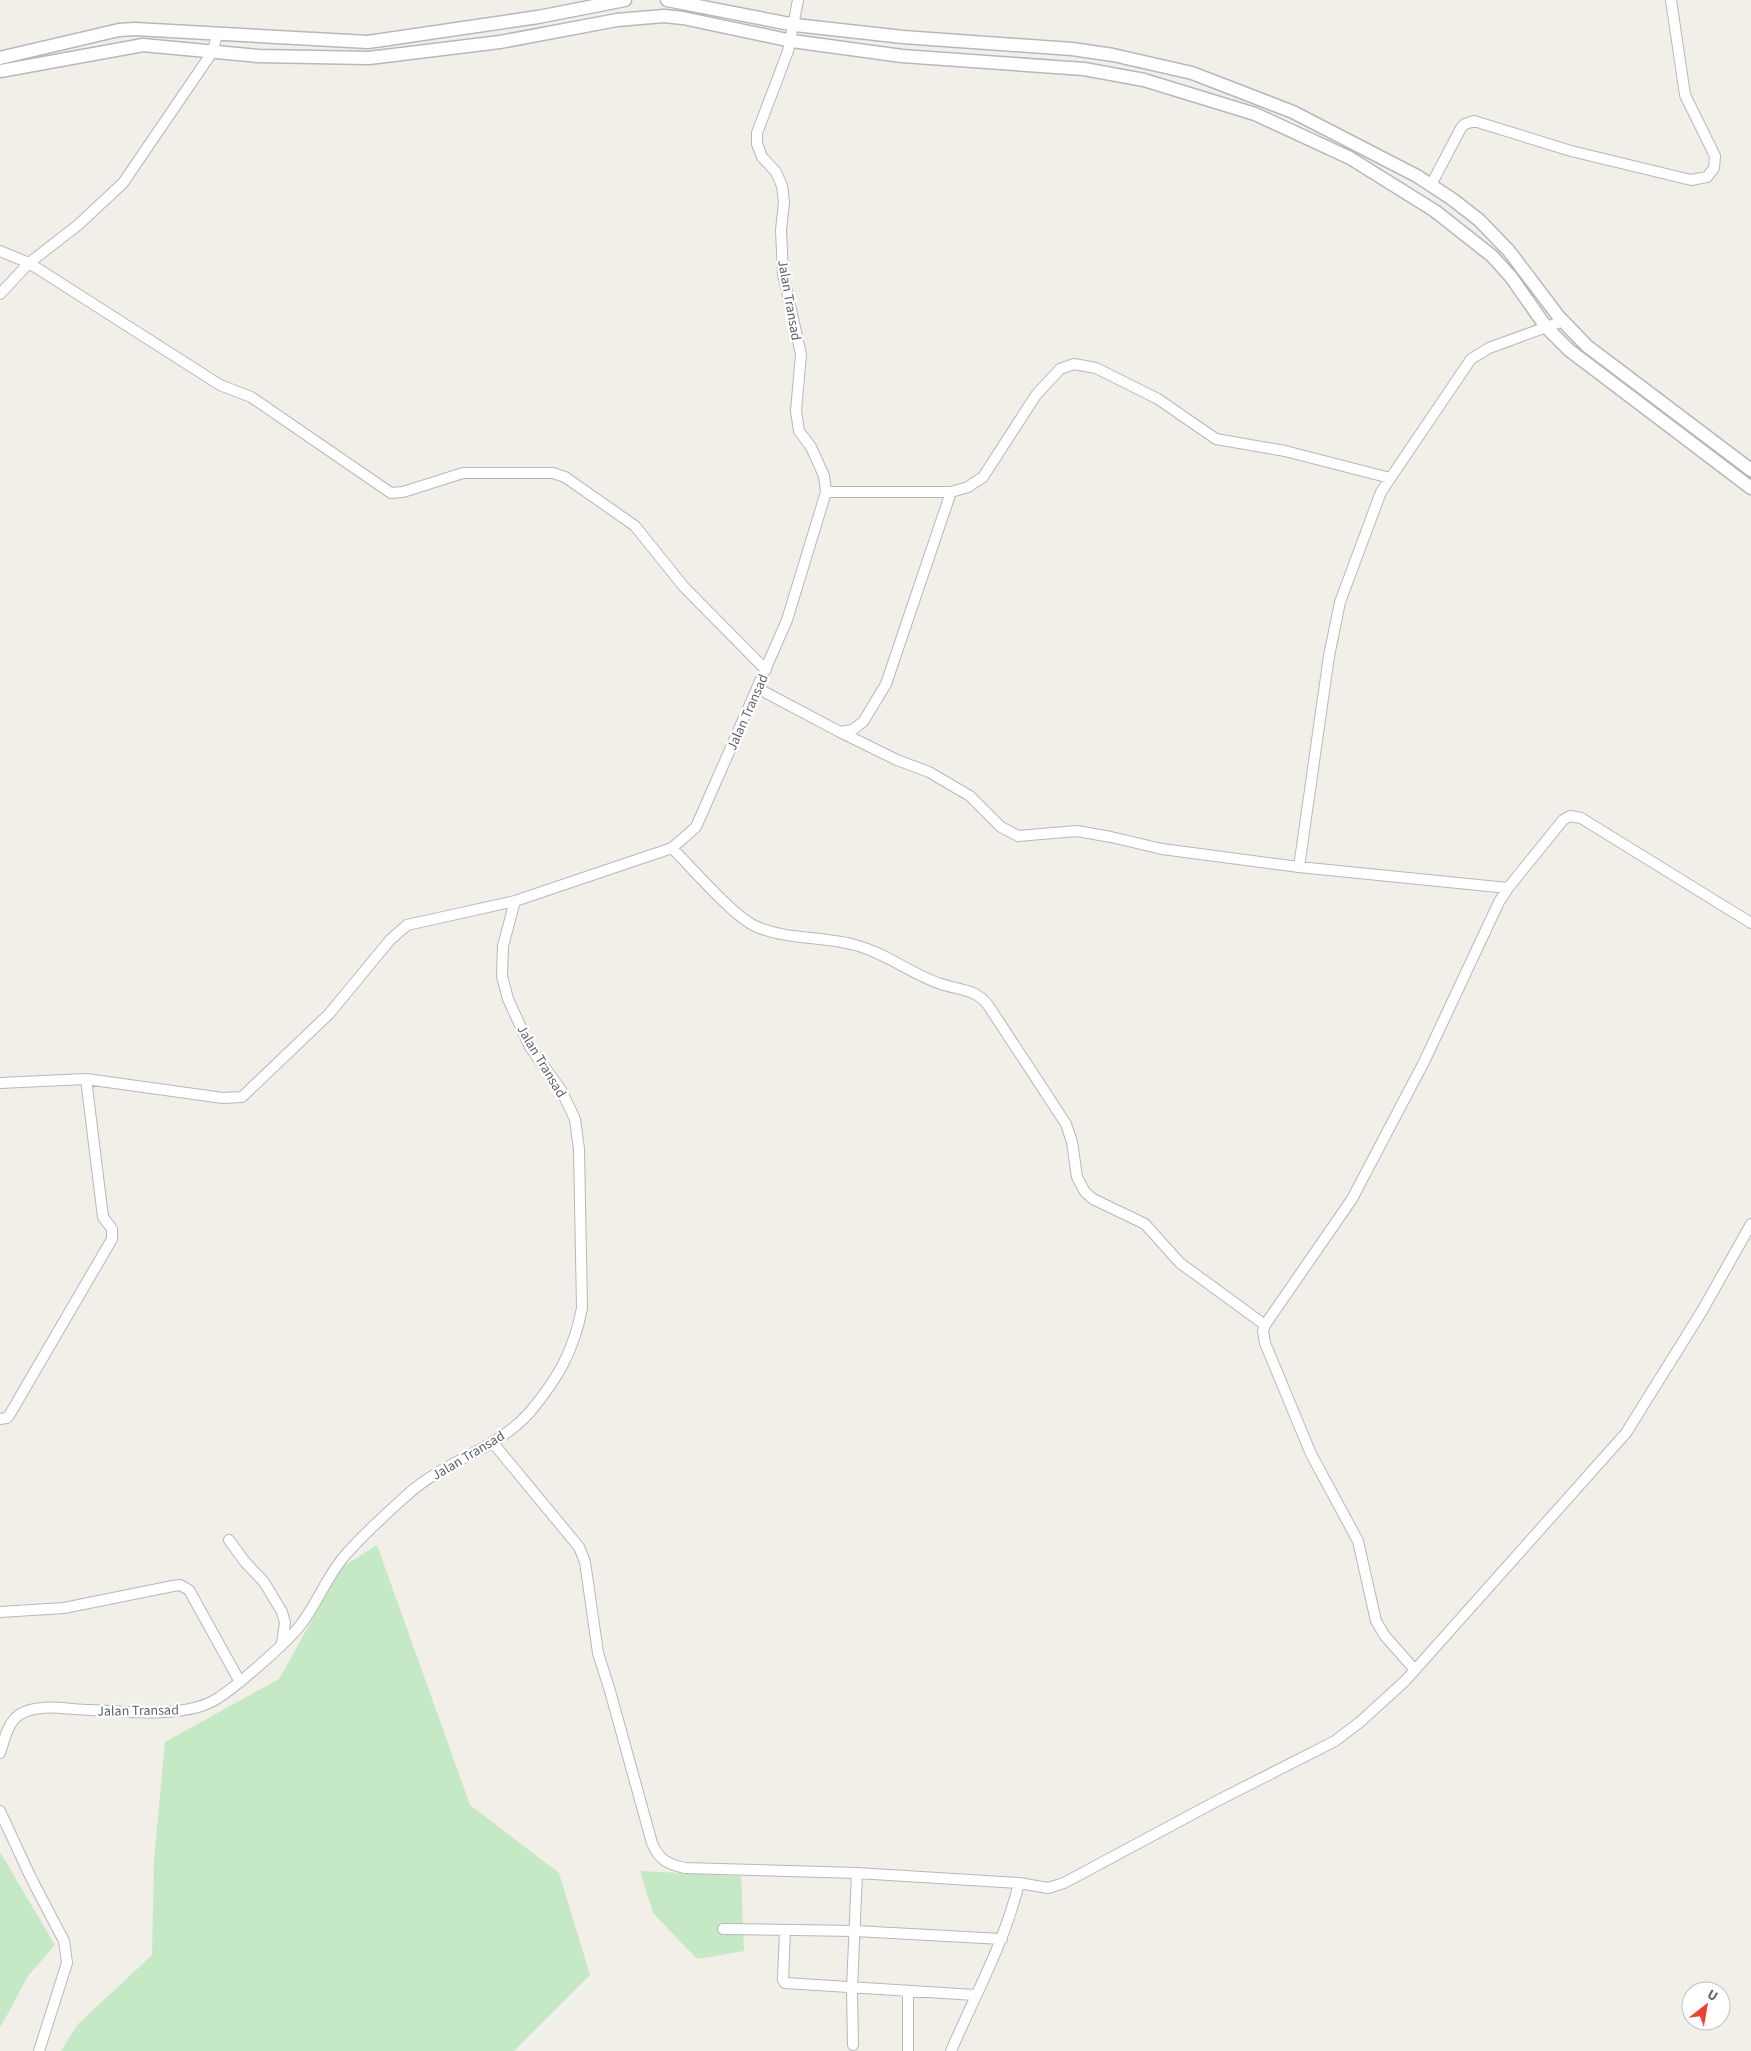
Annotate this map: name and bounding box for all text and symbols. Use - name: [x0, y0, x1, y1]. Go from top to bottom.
- street label: Jalan Transad: [772, 258, 806, 342]
- street label: Jalan Transad: [722, 671, 774, 754]
- street label: Jalan Transad: [512, 1021, 571, 1102]
- street label: Jalan Transad: [428, 1426, 509, 1485]
- street label: Jalan Transad: [97, 1700, 179, 1722]
- north arrow: [1681, 1981, 1731, 2031]
- text: U: [1703, 1985, 1721, 2007]

